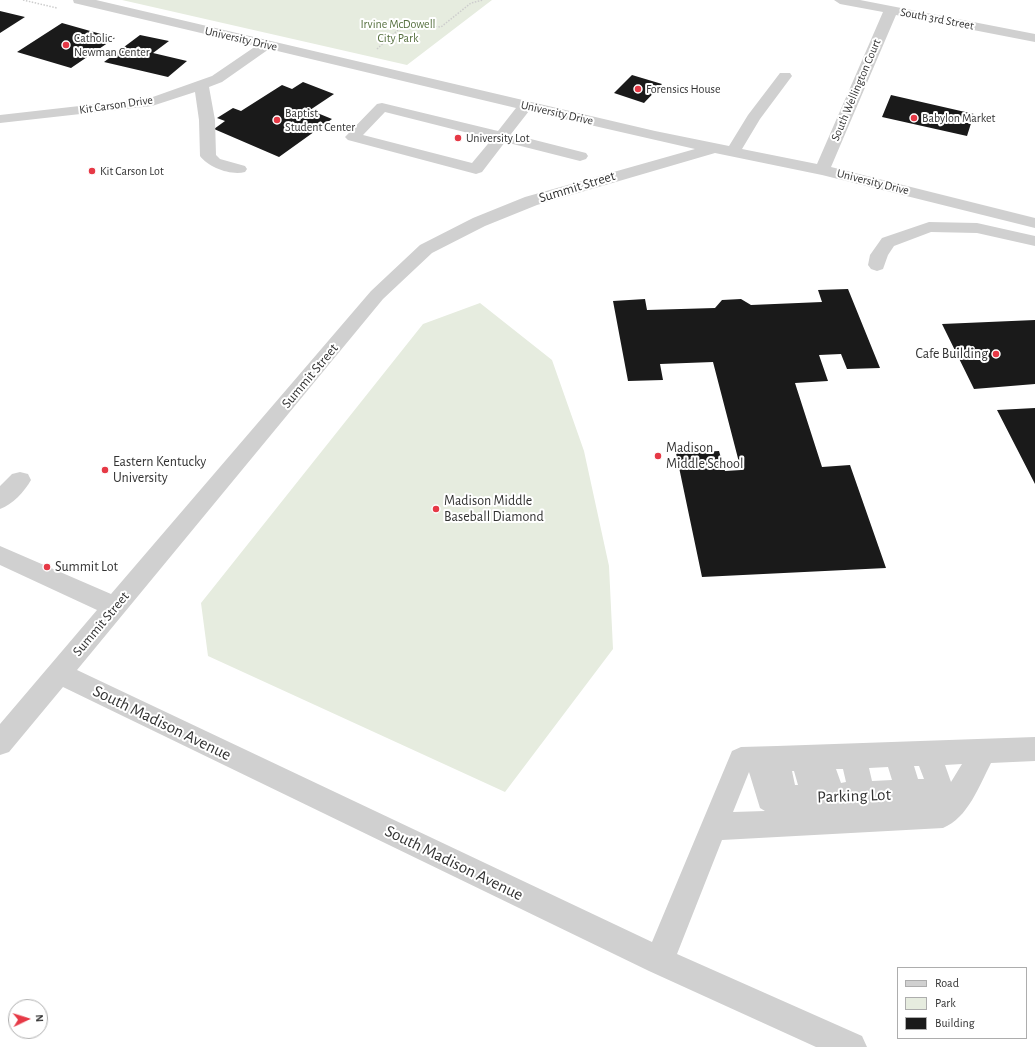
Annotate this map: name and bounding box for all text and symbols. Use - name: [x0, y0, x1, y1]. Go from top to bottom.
- street label: South 3rd Street: [899, 5, 975, 33]
- park label: Irvine McDowell City Park: [360, 17, 436, 45]
- street label: University Drive: [203, 24, 279, 54]
- place label: Catholic Newman Center: [74, 31, 150, 59]
- street label: South Wellington Court: [828, 37, 884, 143]
- marker: Catholic Newman Center: [61, 40, 71, 50]
- place label: Forensics House: [646, 82, 720, 96]
- marker: Forensics House: [633, 84, 643, 94]
- street label: Kit Carson Drive: [78, 93, 154, 117]
- street label: University Drive: [519, 98, 595, 128]
- place label: Baptist Student Center: [285, 106, 355, 134]
- place label: Babylon Market: [922, 111, 995, 125]
- marker: Babylon Market: [909, 113, 919, 123]
- marker: Baptist Student Center: [272, 115, 282, 125]
- place label: University Lot: [466, 131, 529, 145]
- marker: University Lot: [453, 133, 463, 143]
- place label: Kit Carson Lot: [100, 164, 164, 178]
- marker: Kit Carson Lot: [87, 166, 97, 176]
- street label: University Drive: [835, 166, 911, 198]
- street label: Summit Street: [537, 167, 617, 207]
- street label: Summit Street: [278, 340, 342, 412]
- place label: Cafe Building: [915, 346, 988, 362]
- marker: Cafe Building: [991, 349, 1001, 359]
- place label: Madison Middle School: [666, 440, 743, 472]
- marker: Madison Middle School: [653, 451, 663, 461]
- place label: Eastern Kentucky University: [113, 454, 206, 486]
- marker: Eastern Kentucky University: [100, 465, 110, 475]
- place label: Madison Middle Baseball Diamond: [444, 493, 544, 526]
- marker: Madison Middle Baseball Diamond: [431, 504, 441, 514]
- place label: Summit Lot: [55, 559, 118, 575]
- marker: Summit Lot: [42, 562, 52, 572]
- street label: Summit Street: [69, 588, 133, 660]
- street label: South Madison Avenue: [90, 681, 234, 765]
- street label: Parking Lot: [817, 785, 891, 807]
- street label: South Madison Avenue: [382, 821, 526, 905]
- legend: [897, 967, 1027, 1039]
- text: Road: [935, 977, 959, 989]
- text: Park: [935, 997, 956, 1009]
- north arrow: [8, 999, 48, 1039]
- text: N: [34, 1014, 45, 1022]
- text: Building: [935, 1017, 975, 1029]

